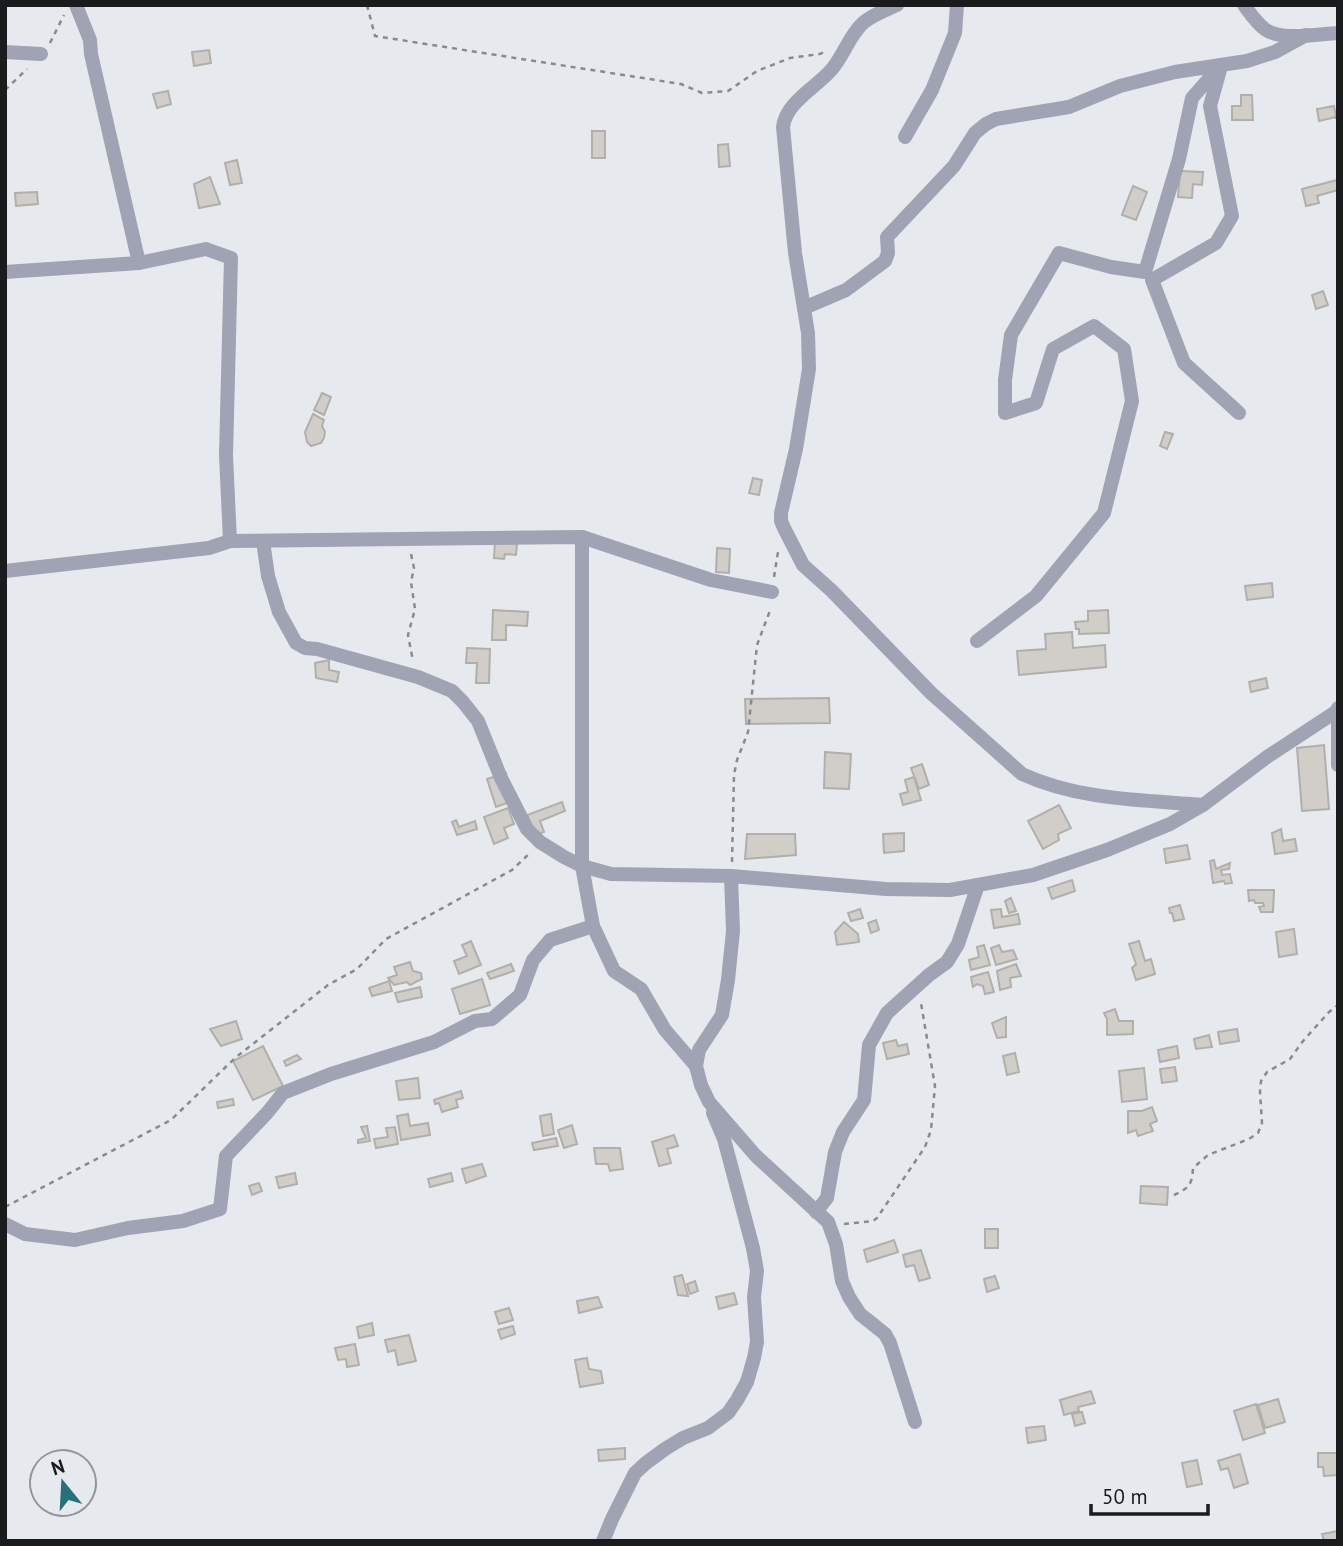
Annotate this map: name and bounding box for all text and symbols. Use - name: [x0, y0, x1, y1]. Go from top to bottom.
- north arrow: [28, 1448, 98, 1518]
- text: N: [48, 1453, 67, 1480]
- scale bar: [1091, 1472, 1208, 1516]
- text: 50 m: [1102, 1483, 1148, 1510]

